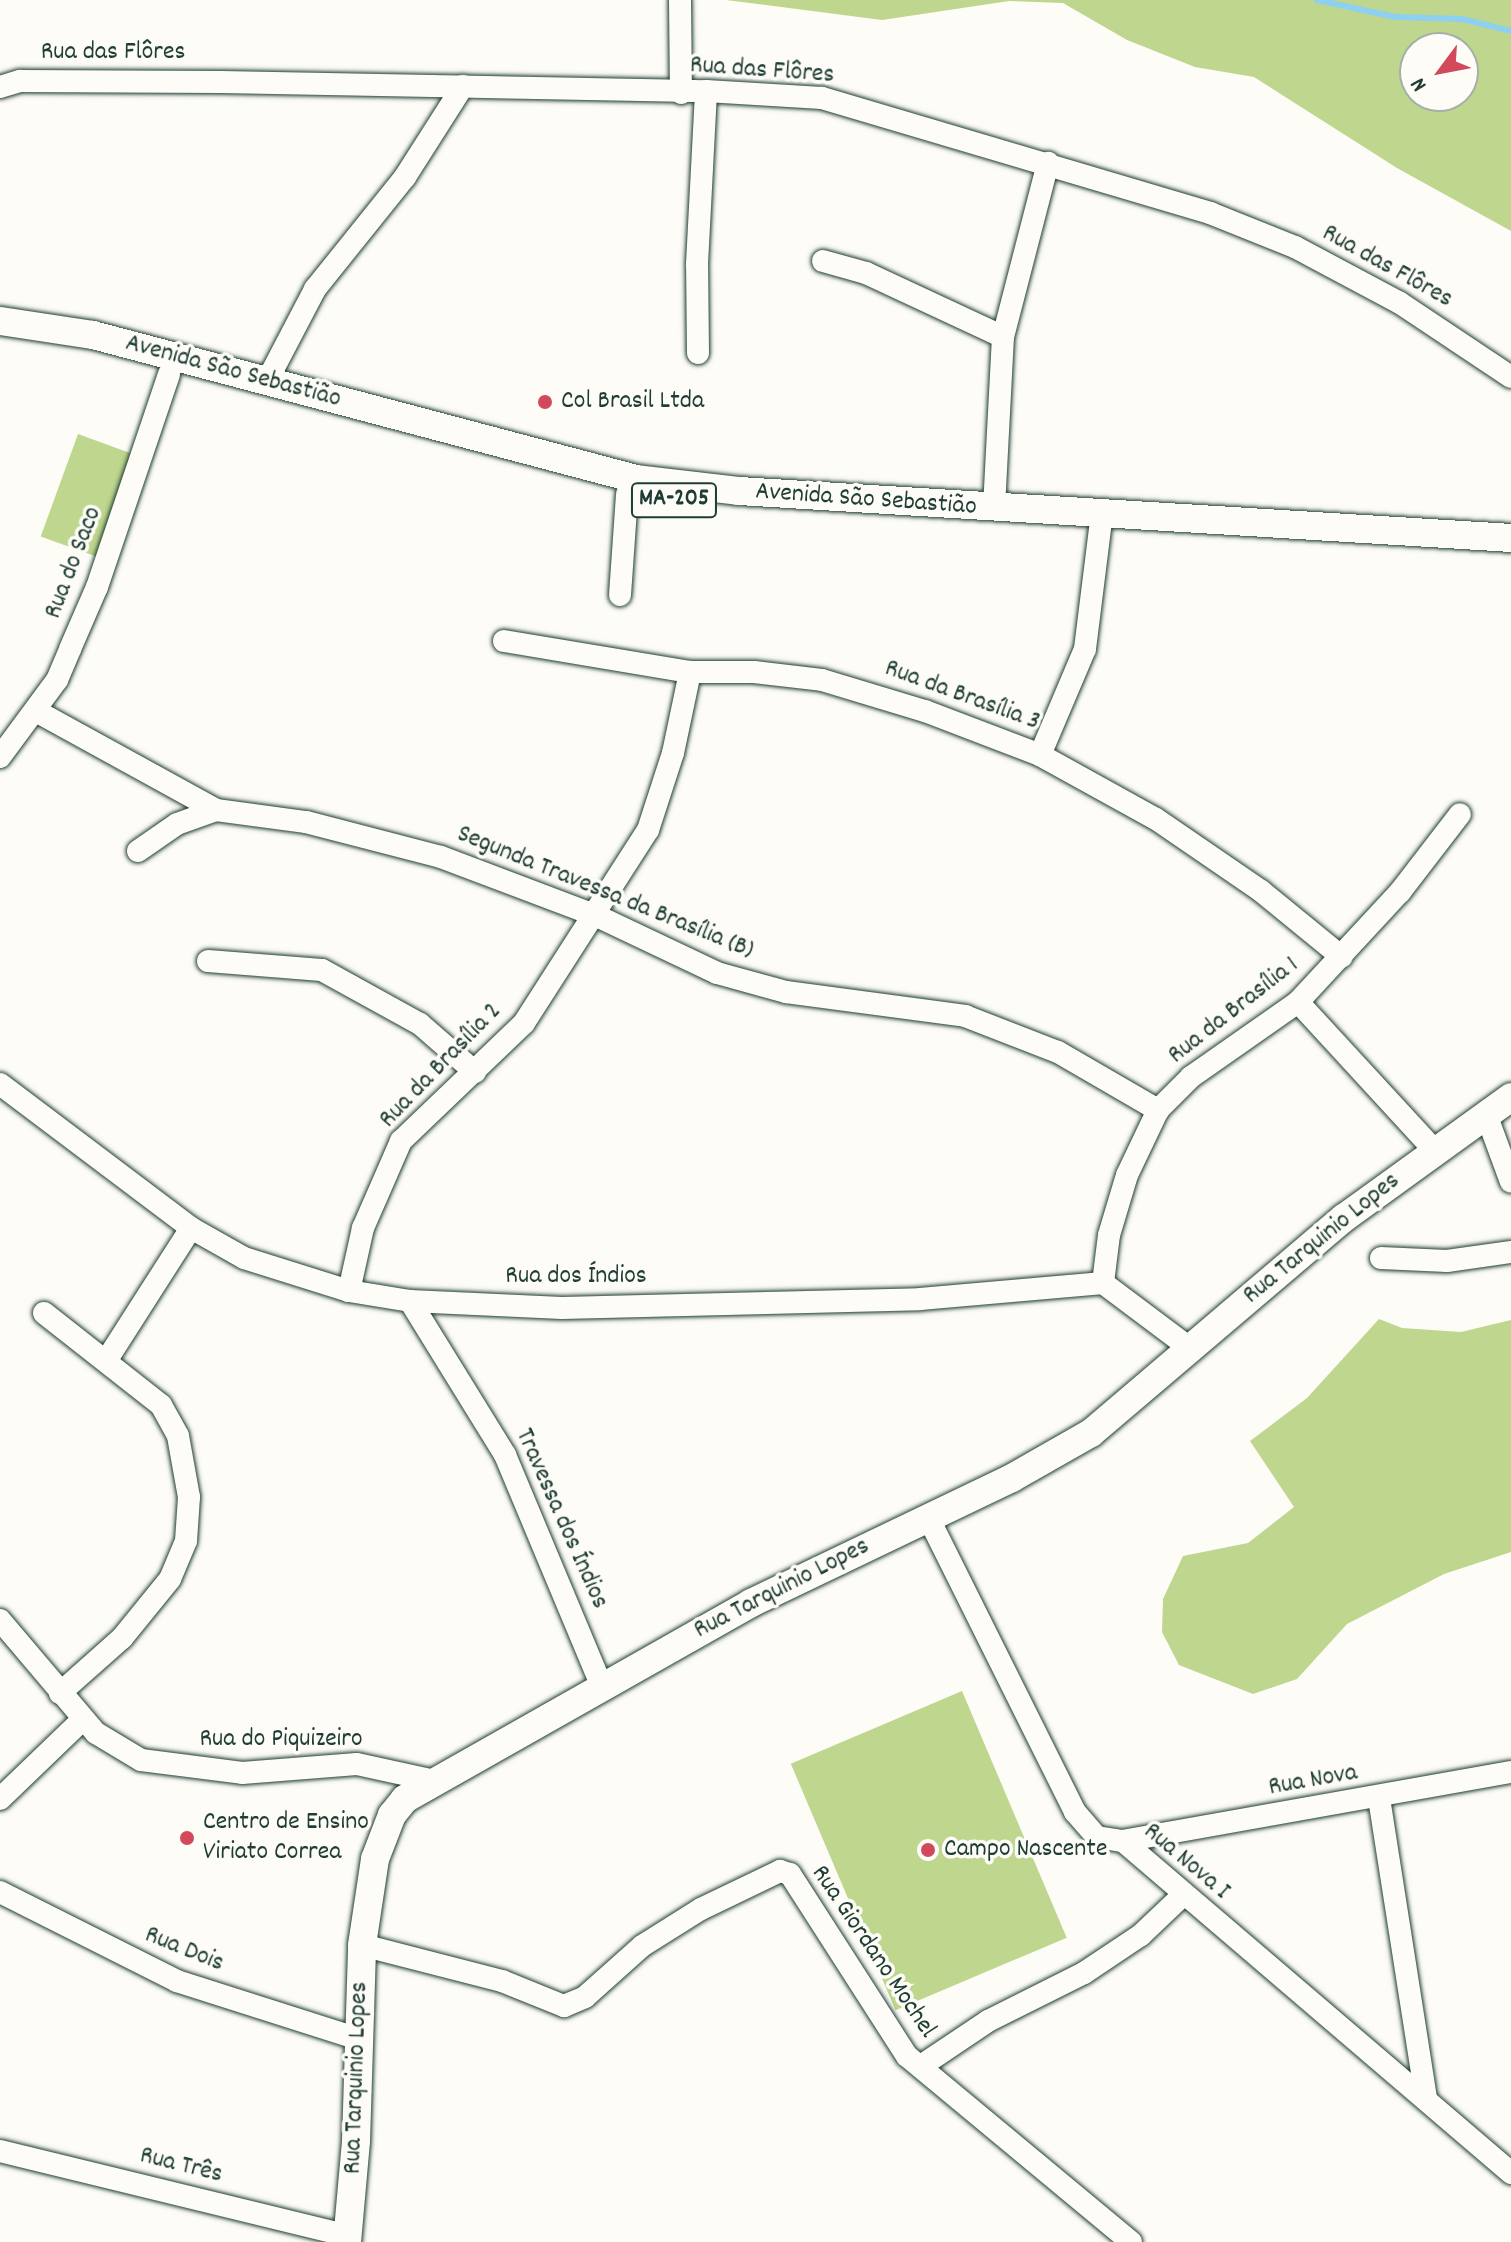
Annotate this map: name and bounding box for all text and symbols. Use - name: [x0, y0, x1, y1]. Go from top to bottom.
- north arrow: [1399, 32, 1479, 112]
- street label: Rua das Flôres: [41, 37, 185, 69]
- street label: Rua das Flôres: [689, 50, 835, 92]
- text: N: [1404, 71, 1436, 97]
- street label: Rua das Flôres: [1316, 218, 1458, 316]
- street label: Avenida São Sebastião: [122, 328, 344, 416]
- place label: Col Brasil Ltda: [561, 386, 704, 418]
- marker: Col Brasil Ltda: [536, 393, 554, 411]
- street label: Avenida São Sebastião: [754, 477, 978, 523]
- road number: MA-205: [630, 480, 718, 520]
- street label: Rua do Saco: [38, 503, 110, 623]
- street label: Rua da Brasília 3: [880, 653, 1044, 739]
- street label: Segunda Travessa da Brasília (B): [452, 819, 758, 967]
- street label: Rua da Brasília 1: [1163, 950, 1305, 1072]
- street label: Rua da Brasília 2: [373, 997, 509, 1135]
- street label: Rua Tarquinio Lopes: [1237, 1166, 1407, 1312]
- street label: Rua dos Índios: [505, 1261, 647, 1293]
- street label: Travessa dos Índios: [507, 1424, 615, 1614]
- street label: Rua Tarquinio Lopes: [689, 1531, 875, 1647]
- street label: Rua do Piquizeiro: [199, 1724, 363, 1756]
- street label: Rua Nova: [1266, 1758, 1360, 1804]
- place label: Centro de Ensino Viriato Correa: [203, 1807, 369, 1868]
- street label: Rua Nova I: [1136, 1817, 1236, 1907]
- marker: Centro de Ensino Viriato Correa: [178, 1829, 196, 1847]
- place label: Campo Nascente: [944, 1834, 1107, 1866]
- marker: Campo Nascente: [919, 1841, 937, 1859]
- street label: Rua Giordano Mochel: [804, 1860, 942, 2044]
- street label: Rua Dois: [140, 1920, 228, 1980]
- street label: Rua Tarquinio Lopes: [338, 1981, 376, 2175]
- street label: Rua Três: [136, 2141, 226, 2191]

